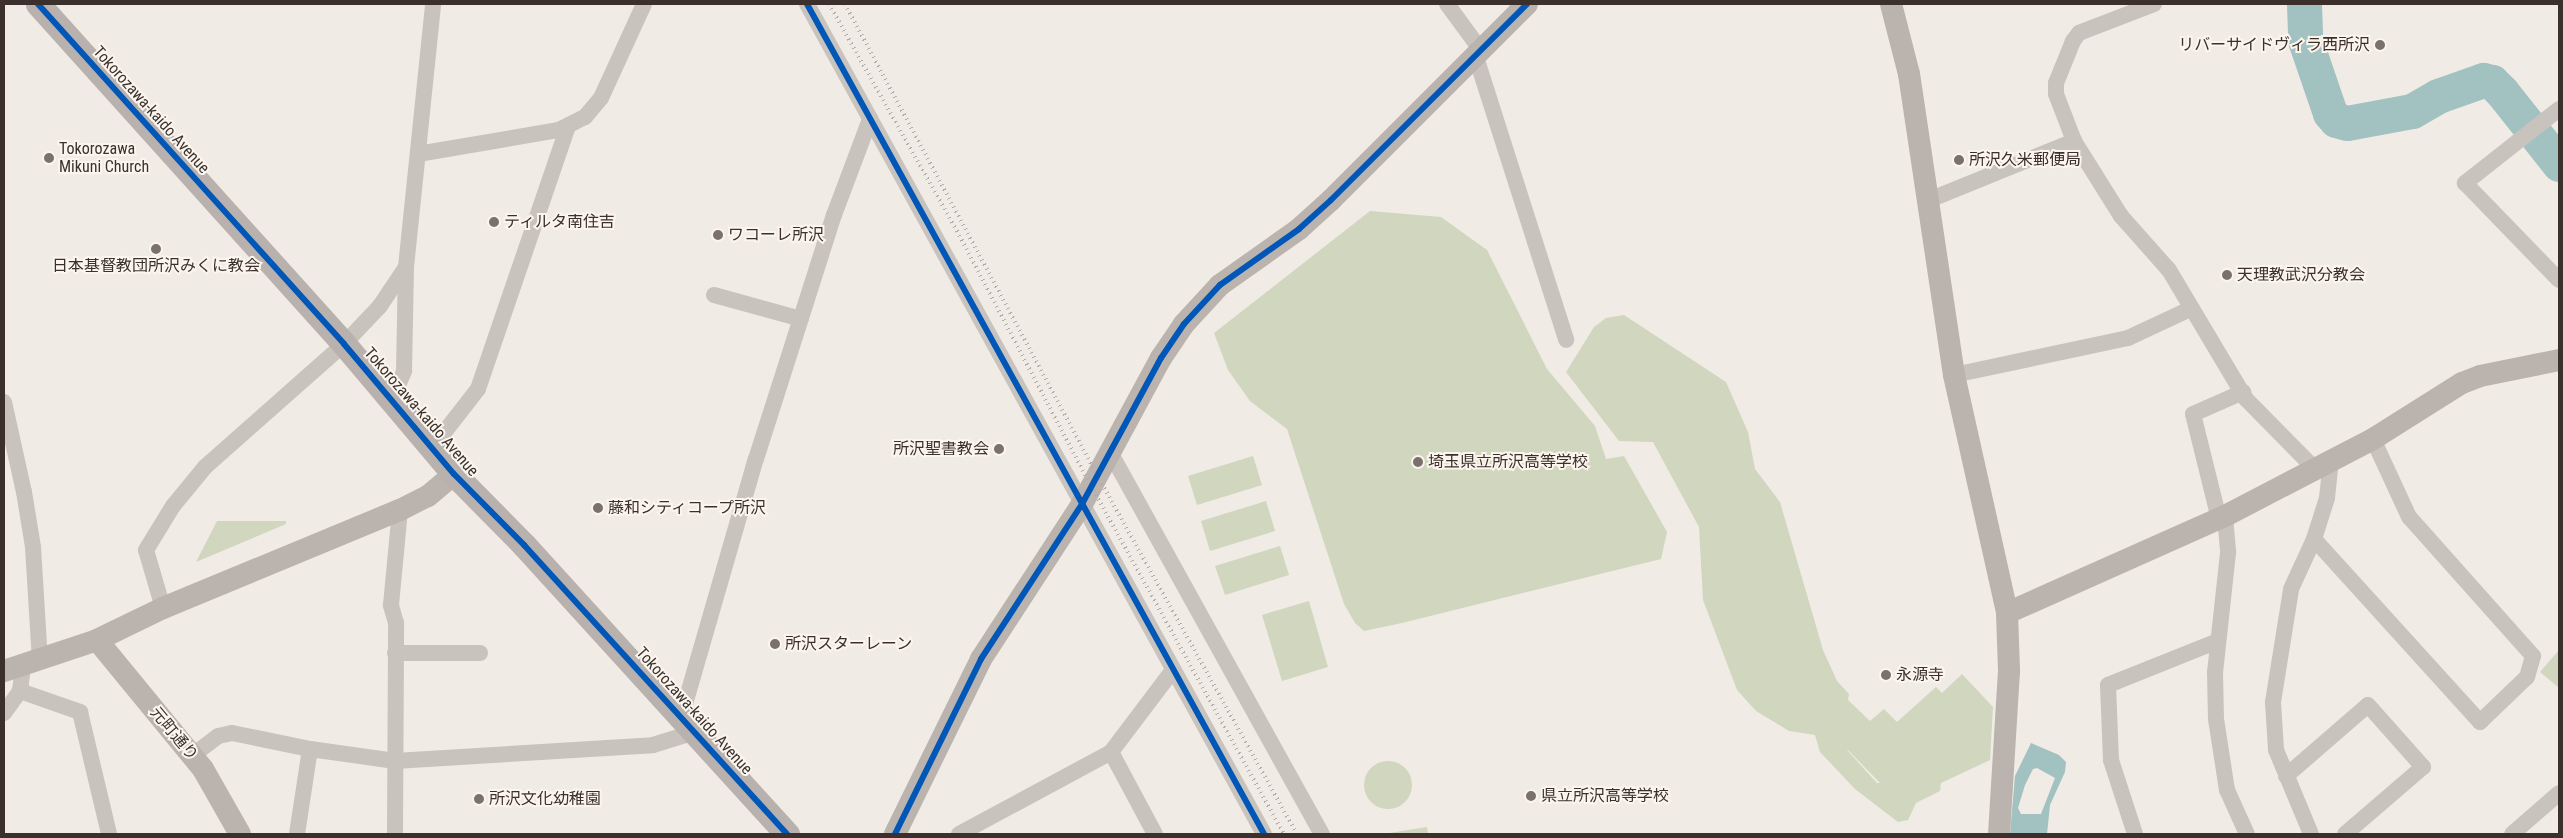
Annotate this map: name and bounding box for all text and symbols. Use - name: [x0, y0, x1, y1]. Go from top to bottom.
- place label: リバーサイドヴィラ西所沢: [2178, 35, 2370, 55]
- marker: リバーサイドヴィラ西所沢: [2374, 39, 2386, 51]
- street label: Tokorozawa-kaido Avenue: [89, 42, 213, 178]
- place label: Tokorozawa Mikuni Church: [59, 139, 149, 177]
- place label: 所沢久米郵便局: [1969, 150, 2081, 170]
- marker: Tokorozawa Mikuni Church: [43, 152, 55, 164]
- marker: 所沢久米郵便局: [1953, 154, 1965, 166]
- place label: ティルタ南住吉: [504, 212, 616, 232]
- marker: ティルタ南住吉: [488, 216, 500, 228]
- place label: ワコーレ所沢: [728, 225, 824, 245]
- marker: ワコーレ所沢: [712, 229, 724, 241]
- marker: 日本基督教団所沢みくに教会: [150, 243, 162, 255]
- place label: 日本基督教団所沢みくに教会: [52, 256, 260, 276]
- place label: 天理教武沢分教会: [2237, 265, 2365, 285]
- marker: 天理教武沢分教会: [2221, 269, 2233, 281]
- street label: Tokorozawa-kaido Avenue: [360, 344, 482, 480]
- place label: 所沢聖書教会: [893, 439, 989, 459]
- marker: 所沢聖書教会: [993, 443, 1005, 455]
- place label: 埼玉県立所沢高等学校: [1428, 452, 1588, 472]
- marker: 埼玉県立所沢高等学校: [1412, 456, 1424, 468]
- place label: 藤和シティコープ所沢: [608, 498, 768, 518]
- marker: 藤和シティコープ所沢: [592, 502, 604, 514]
- place label: 所沢スターレーン: [785, 634, 913, 654]
- marker: 所沢スターレーン: [769, 638, 781, 650]
- street label: Tokorozawa-kaido Avenue: [632, 643, 756, 779]
- place label: 永源寺: [1896, 665, 1944, 685]
- marker: 永源寺: [1880, 669, 1892, 681]
- street label: 元町通り: [146, 703, 202, 765]
- place label: 県立所沢高等学校: [1541, 786, 1669, 806]
- place label: 所沢文化幼稚園: [489, 789, 601, 809]
- marker: 県立所沢高等学校: [1525, 790, 1537, 802]
- marker: 所沢文化幼稚園: [473, 793, 485, 805]

